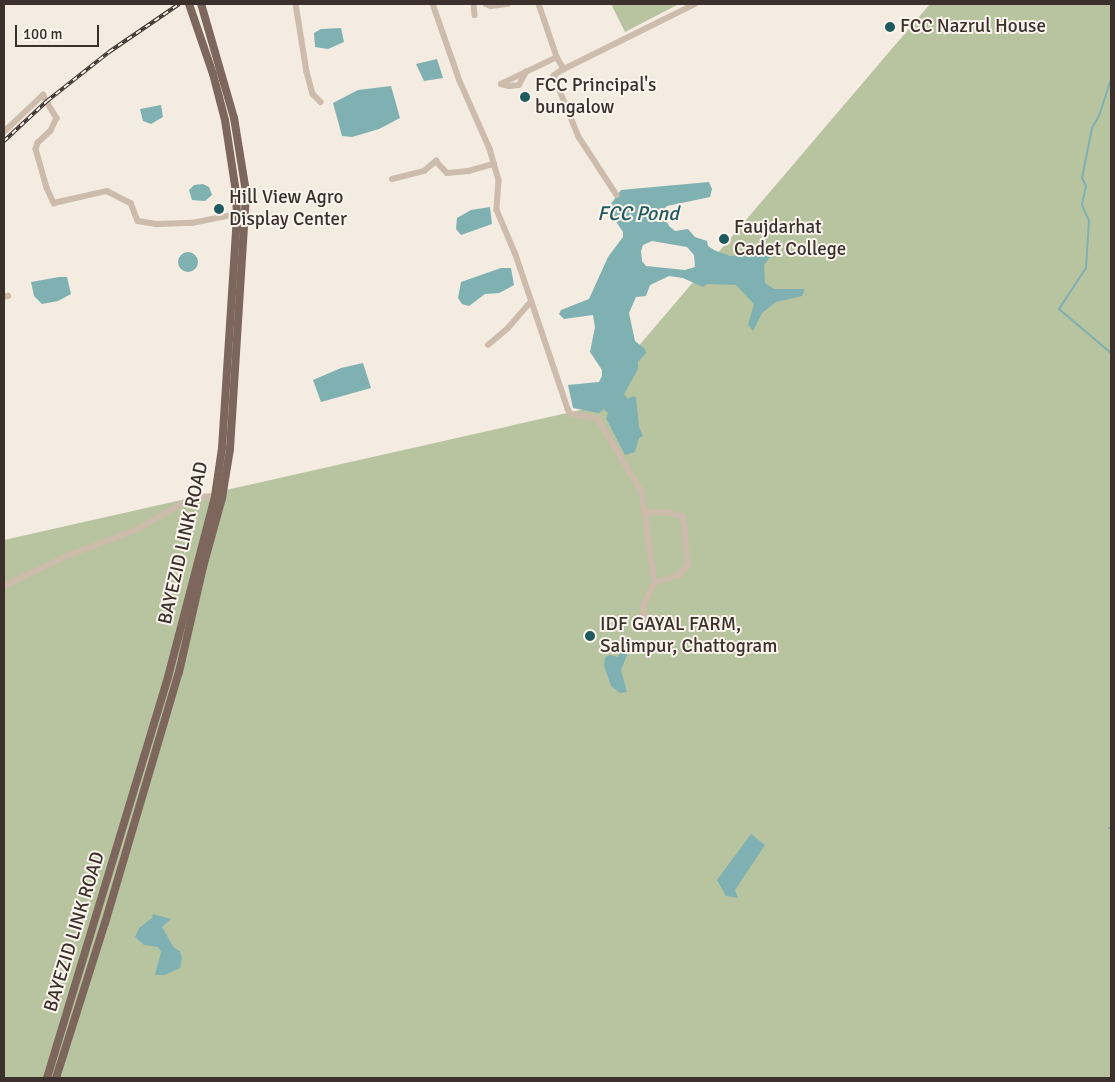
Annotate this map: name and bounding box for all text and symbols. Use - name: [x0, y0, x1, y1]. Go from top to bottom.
- scale bar: [18, 15, 101, 47]
- place label: FCC Nazrul House: [900, 16, 1046, 38]
- marker: FCC Nazrul House: [884, 21, 896, 33]
- text: 100 m: [23, 25, 63, 43]
- place label: FCC Principal's bungalow: [535, 75, 656, 119]
- marker: FCC Principal's bungalow: [519, 91, 531, 103]
- place label: Hill View Agro Display Center: [229, 187, 347, 231]
- water label: FCC Pond: [597, 201, 679, 225]
- marker: Hill View Agro Display Center: [213, 203, 225, 215]
- place label: Faujdarhat Cadet College: [734, 217, 846, 261]
- marker: Faujdarhat Cadet College: [718, 233, 730, 245]
- street label: BAYEZID LINK ROAD: [154, 459, 214, 627]
- place label: IDF GAYAL FARM, Salimpur, Chattogram: [600, 614, 777, 658]
- marker: IDF GAYAL FARM, Salimpur, Chattogram: [584, 630, 596, 642]
- street label: BAYEZID LINK ROAD: [40, 849, 110, 1015]

